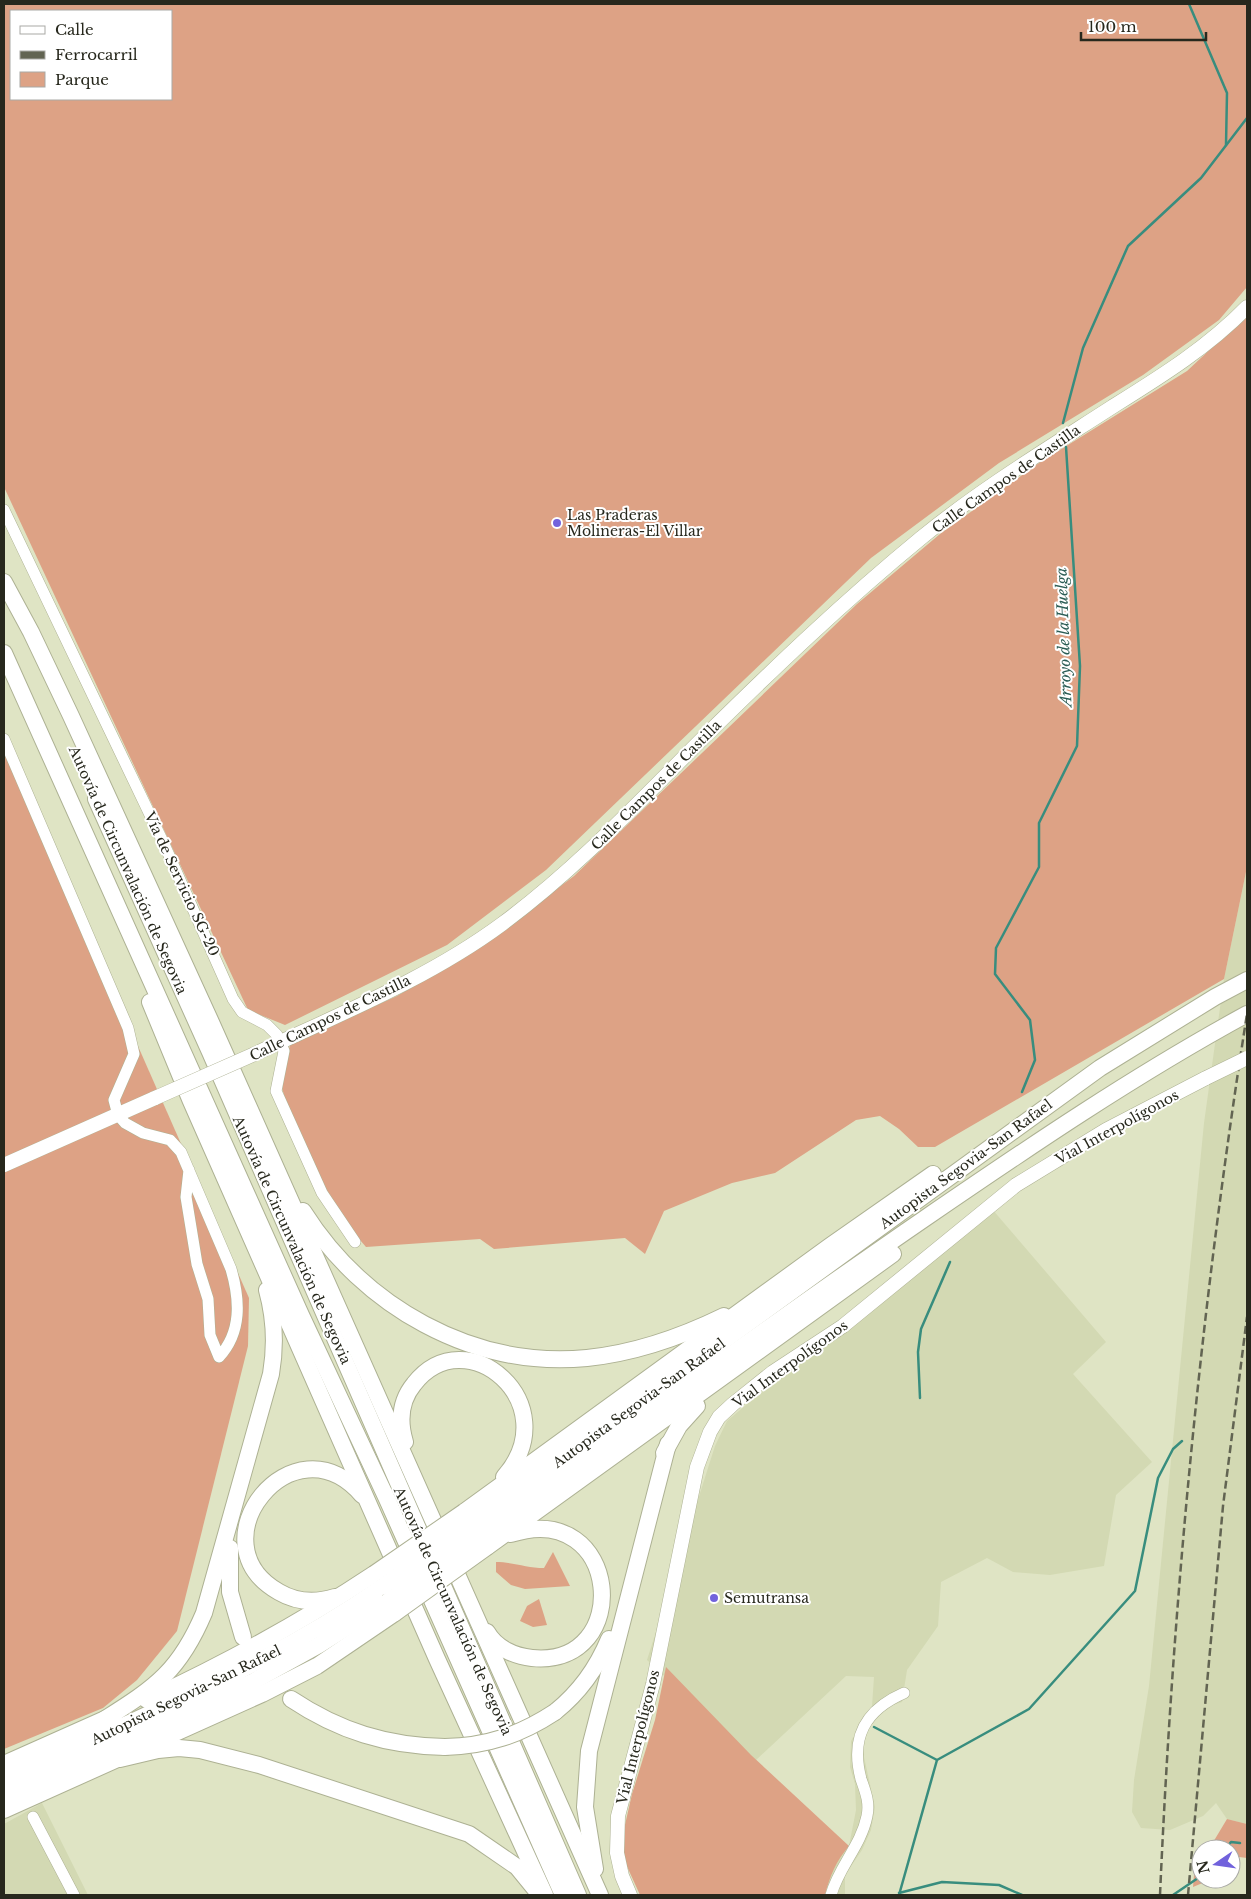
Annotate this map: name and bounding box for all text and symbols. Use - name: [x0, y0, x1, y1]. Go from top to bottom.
- legend: [10, 10, 172, 100]
- scale bar: [1081, 10, 1206, 42]
- text: 100 m: [1088, 17, 1137, 36]
- text: Calle: [55, 20, 94, 39]
- text: Ferrocarril: [55, 45, 138, 64]
- text: Parque: [55, 70, 109, 89]
- street label: Calle Campos de Castilla: [928, 421, 1084, 537]
- place label: Las Praderas Molineras-El Villar: [567, 506, 703, 540]
- marker: Las Praderas Molineras-El Villar: [551, 517, 563, 529]
- water label: Arroyo de la Huelga: [1052, 567, 1075, 709]
- street label: Calle Campos de Castilla: [587, 716, 725, 854]
- street label: Autovía de Circunvalación de Segovia: [65, 742, 191, 997]
- street label: Vía de Servicio SG-20: [140, 808, 223, 959]
- street label: Calle Campos de Castilla: [247, 971, 414, 1065]
- street label: Vial Interpolígonos: [1051, 1086, 1182, 1169]
- street label: Autopista Segovia-San Rafael: [875, 1095, 1056, 1233]
- street label: Autovía de Circunvalación de Segovia: [229, 1112, 355, 1367]
- street label: Vial Interpolígonos: [728, 1316, 851, 1412]
- street label: Autopista Segovia-San Rafael: [548, 1334, 729, 1472]
- street label: Autovía de Circunvalación de Segovia: [390, 1483, 516, 1738]
- place label: Semutransa: [724, 1589, 809, 1607]
- marker: Semutransa: [708, 1592, 720, 1604]
- street label: Autopista Segovia-San Rafael: [87, 1641, 284, 1749]
- street label: Vial Interpolígonos: [612, 1668, 663, 1807]
- north arrow: [1191, 1839, 1241, 1889]
- text: N: [1193, 1858, 1214, 1875]

